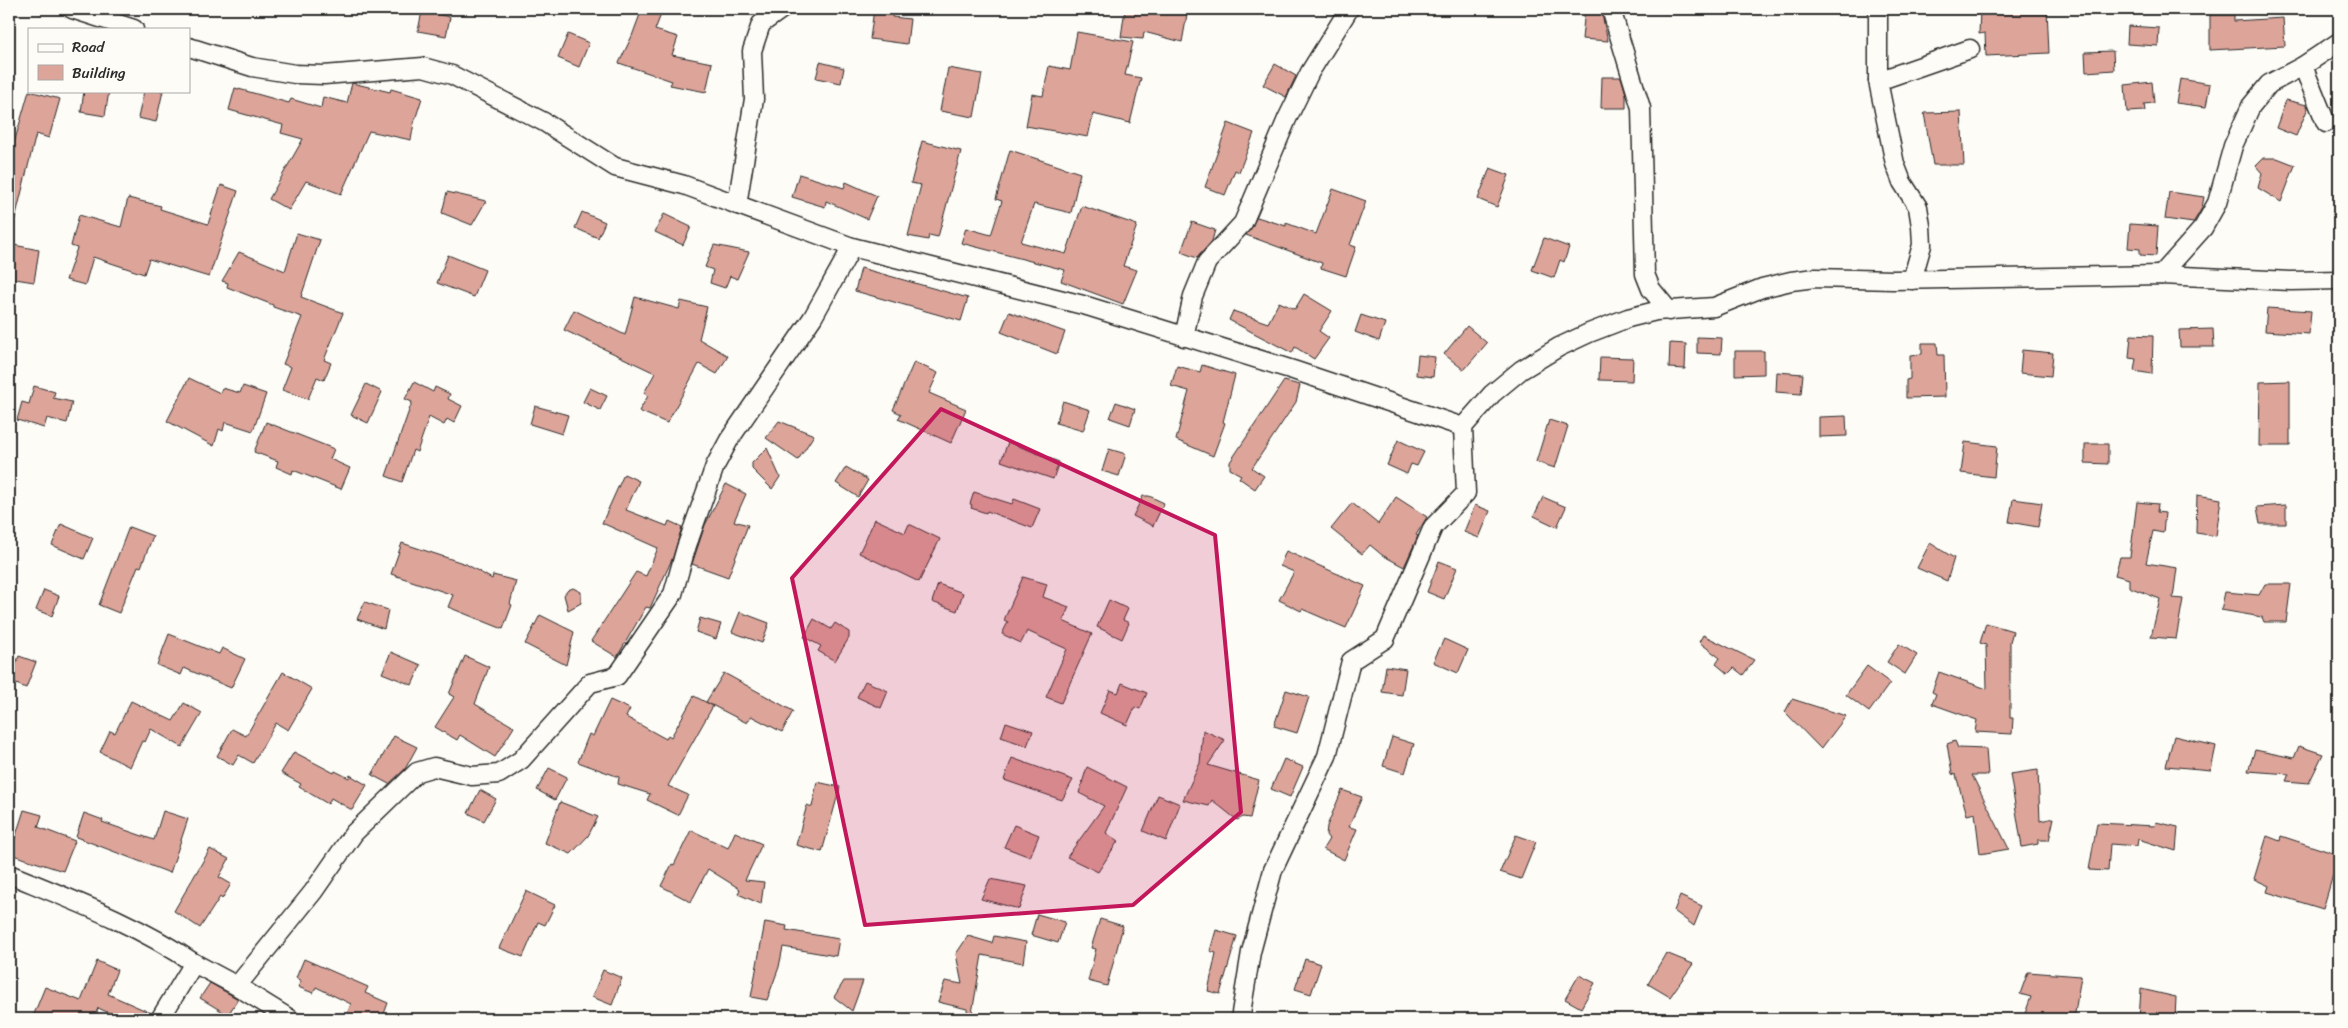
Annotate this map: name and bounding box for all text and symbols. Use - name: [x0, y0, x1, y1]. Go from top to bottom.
- legend: [28, 28, 190, 92]
- text: Road: [72, 34, 105, 60]
- text: Building: [72, 60, 126, 86]

